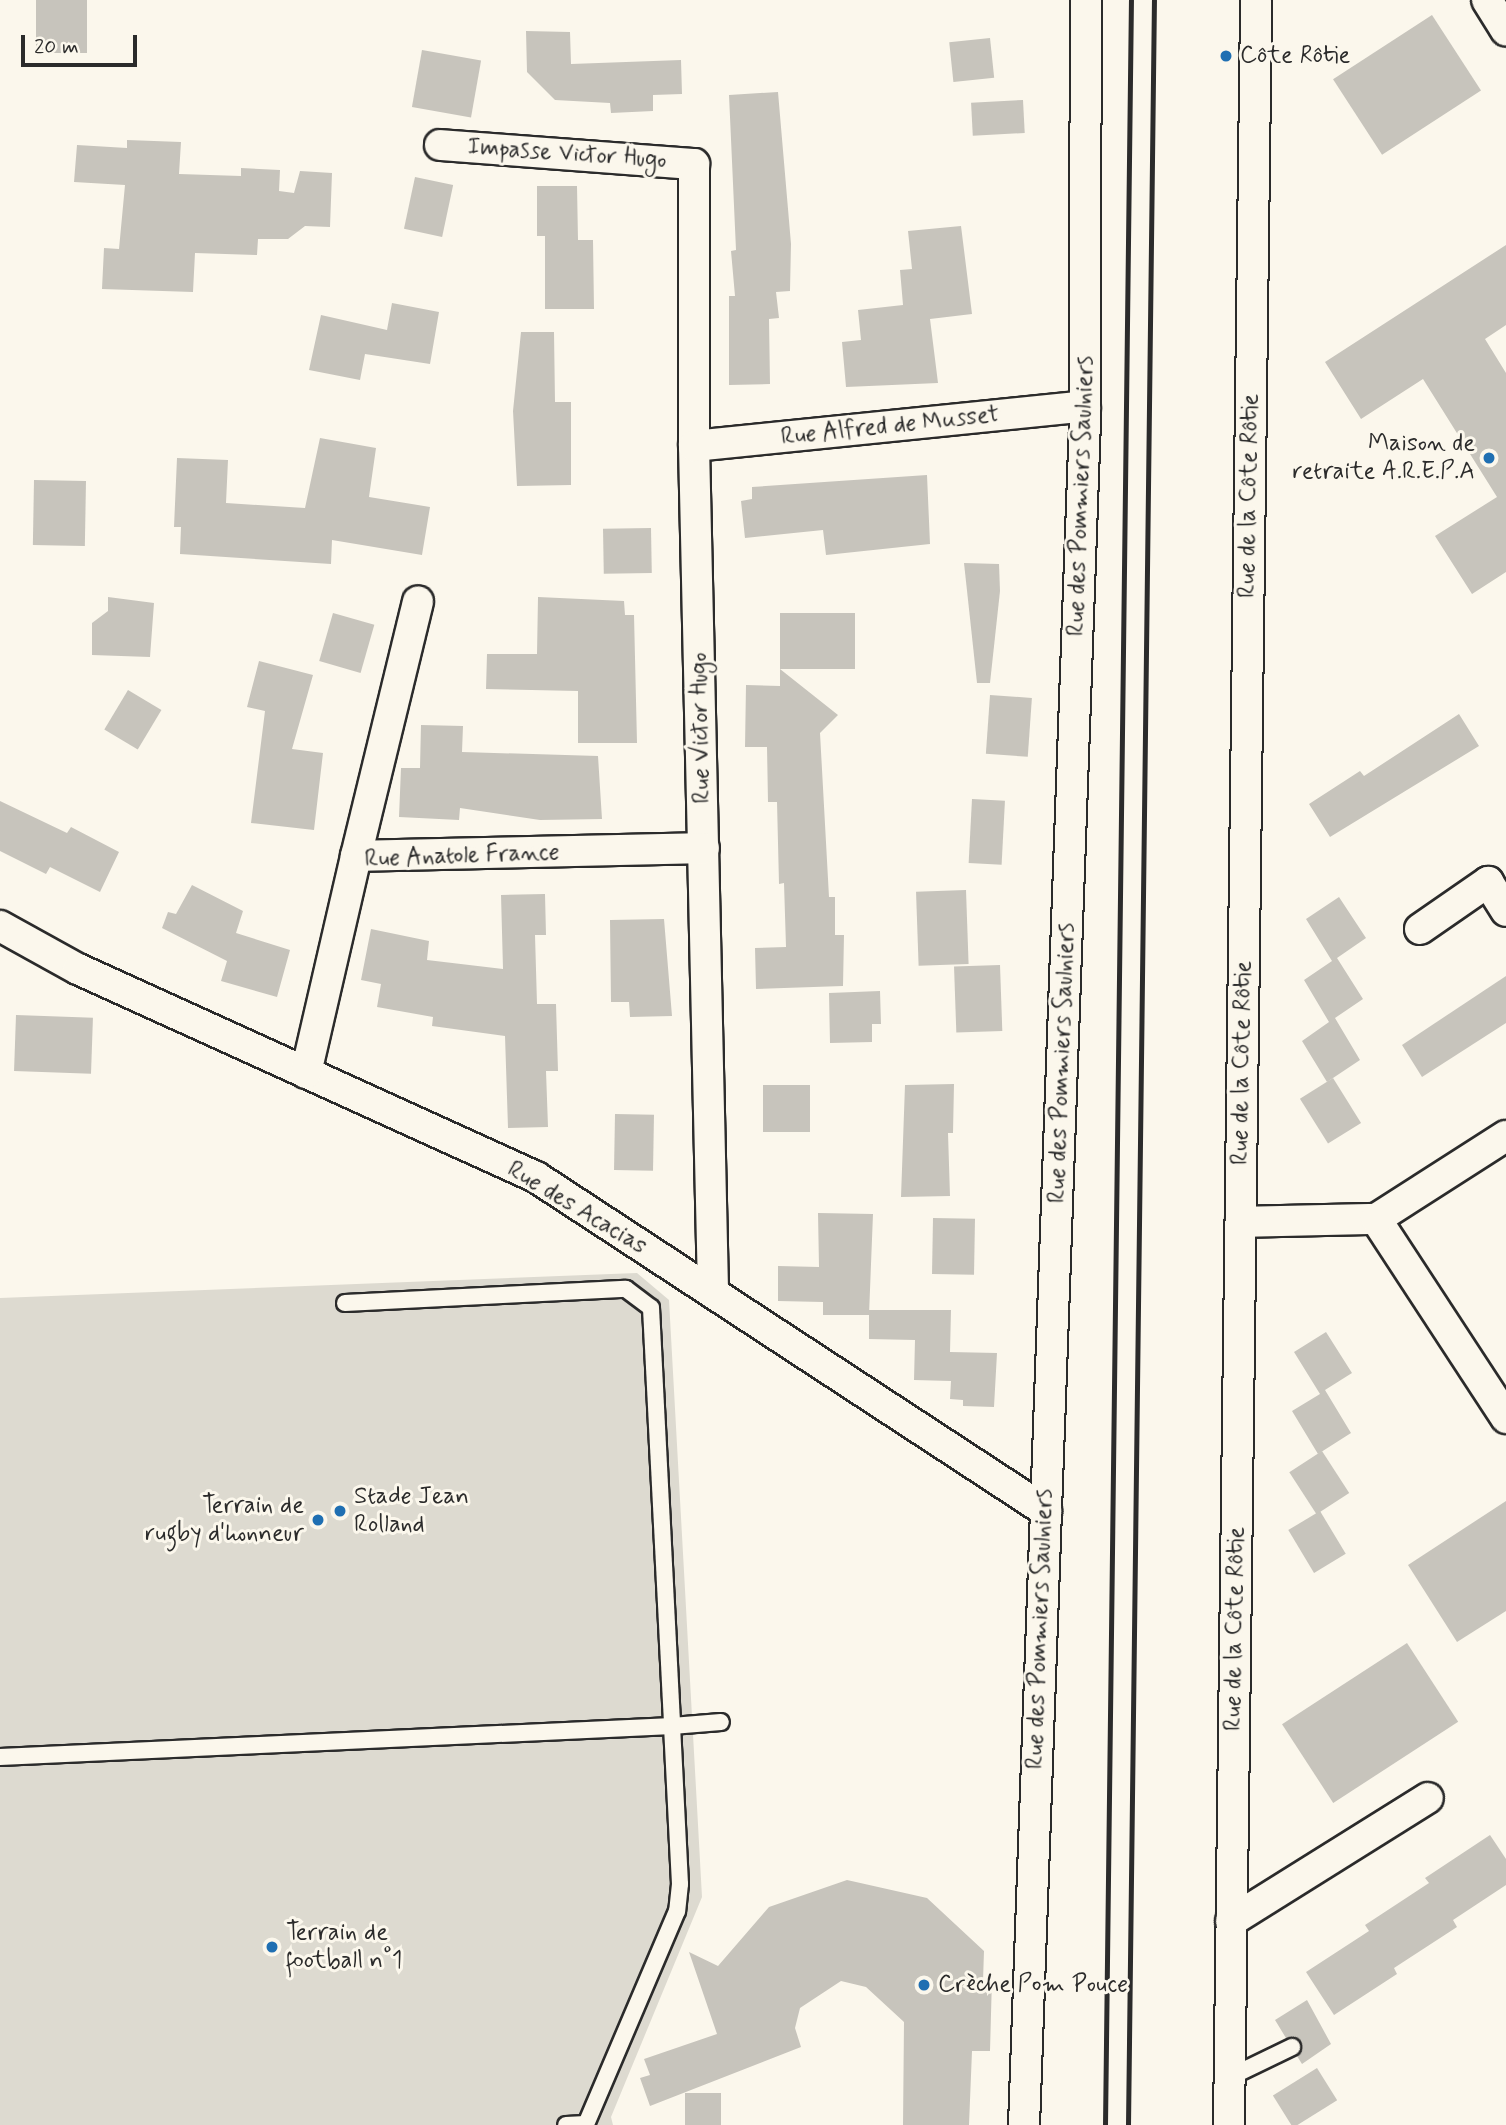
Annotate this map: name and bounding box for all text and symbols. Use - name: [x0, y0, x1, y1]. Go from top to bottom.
- scale bar: [24, 21, 140, 65]
- text: 20 m: [34, 33, 79, 61]
- place label: Côte Rôtie: [1240, 42, 1351, 70]
- marker: Côte Rôtie: [1218, 48, 1234, 64]
- street label: Impasse Victor Hugo: [464, 133, 670, 175]
- street label: Rue des Pommiers Saulniers: [1061, 349, 1101, 643]
- street label: Rue de la Côte Rôtie: [1233, 392, 1265, 600]
- street label: Rue Alfred de Musset: [779, 400, 1001, 452]
- place label: Maison de retraite A.R.E.P.A: [1292, 430, 1475, 486]
- marker: Maison de retraite A.R.E.P.A: [1481, 450, 1497, 466]
- street label: Rue Victor Hugo: [685, 650, 717, 806]
- street label: Rue Anatole France: [364, 838, 560, 874]
- street label: Rue des Pommiers Saulniers: [1042, 916, 1082, 1210]
- street label: Rue de la Côte Rôtie: [1226, 959, 1258, 1167]
- street label: Rue des Acacias: [502, 1155, 652, 1261]
- street label: Rue des Pommiers Saulniers: [1020, 1482, 1060, 1776]
- place label: Stade Jean Rolland: [354, 1483, 469, 1539]
- place label: Terrain de rugby d'honneur: [146, 1492, 304, 1548]
- marker: Stade Jean Rolland: [332, 1503, 348, 1519]
- marker: Terrain de rugby d'honneur: [310, 1512, 326, 1528]
- street label: Rue de la Côte Rôtie: [1219, 1525, 1251, 1733]
- place label: Terrain de football n°1: [286, 1919, 401, 1975]
- marker: Terrain de football n°1: [264, 1939, 280, 1955]
- place label: Crèche Pom Pouce: [938, 1971, 1121, 1999]
- marker: Crèche Pom Pouce: [916, 1977, 932, 1993]

